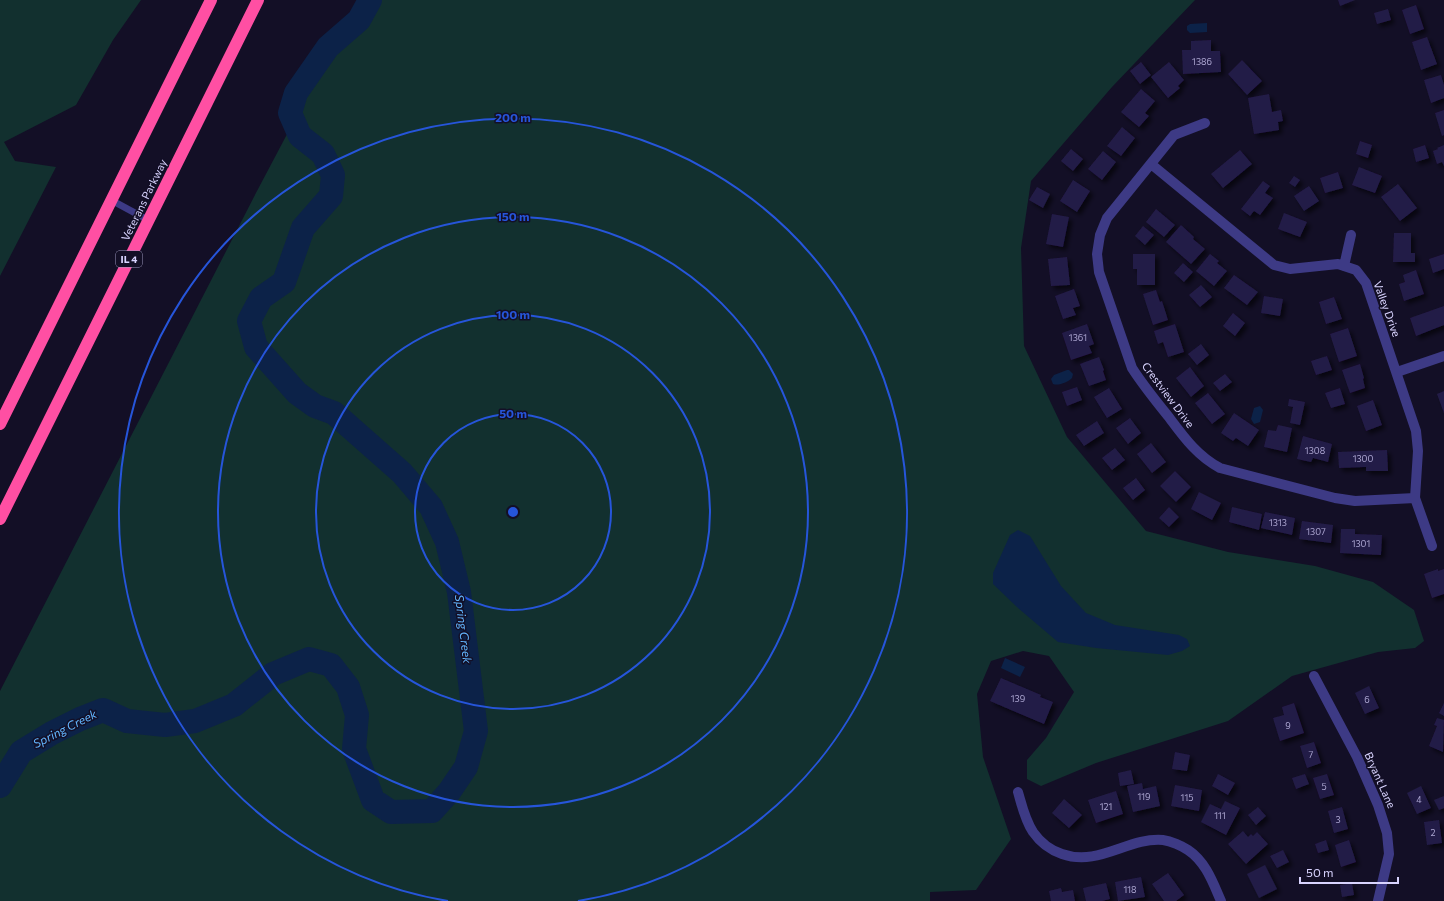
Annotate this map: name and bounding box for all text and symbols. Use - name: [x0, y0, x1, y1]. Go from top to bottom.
- house number: 1386: [1192, 56, 1212, 67]
- text: 200 m: [495, 110, 531, 124]
- street label: Veterans Parkway: [118, 157, 169, 243]
- text: 150 m: [496, 209, 530, 223]
- road number: IL 4: [116, 251, 142, 267]
- street label: Valley Drive: [1371, 279, 1404, 339]
- text: 100 m: [496, 307, 530, 321]
- house number: 1361: [1069, 332, 1087, 343]
- street label: Crestview Drive: [1140, 359, 1197, 430]
- text: 50 m: [499, 406, 527, 420]
- house number: 1308: [1305, 445, 1325, 456]
- house number: 1300: [1353, 453, 1373, 464]
- centre of rings: [506, 505, 520, 519]
- house number: 1313: [1269, 517, 1287, 528]
- house number: 1307: [1306, 526, 1326, 537]
- house number: 1301: [1352, 538, 1370, 549]
- water label: Spring Creek: [453, 593, 475, 665]
- house number: 139: [1011, 693, 1025, 704]
- house number: 6: [1364, 694, 1370, 705]
- water label: Spring Creek: [30, 706, 99, 750]
- house number: 9: [1285, 720, 1291, 731]
- house number: 7: [1309, 749, 1314, 760]
- street label: Bryant Lane: [1362, 750, 1399, 810]
- house number: 5: [1321, 781, 1327, 792]
- house number: 119: [1137, 791, 1151, 802]
- house number: 115: [1181, 792, 1193, 803]
- house number: 4: [1416, 794, 1422, 805]
- house number: 121: [1100, 801, 1112, 812]
- house number: 111: [1214, 810, 1226, 821]
- house number: 3: [1335, 814, 1341, 825]
- house number: 2: [1431, 827, 1436, 838]
- scale bar: [1300, 859, 1398, 885]
- text: 50 m: [1306, 865, 1334, 879]
- house number: 118: [1123, 884, 1137, 895]

